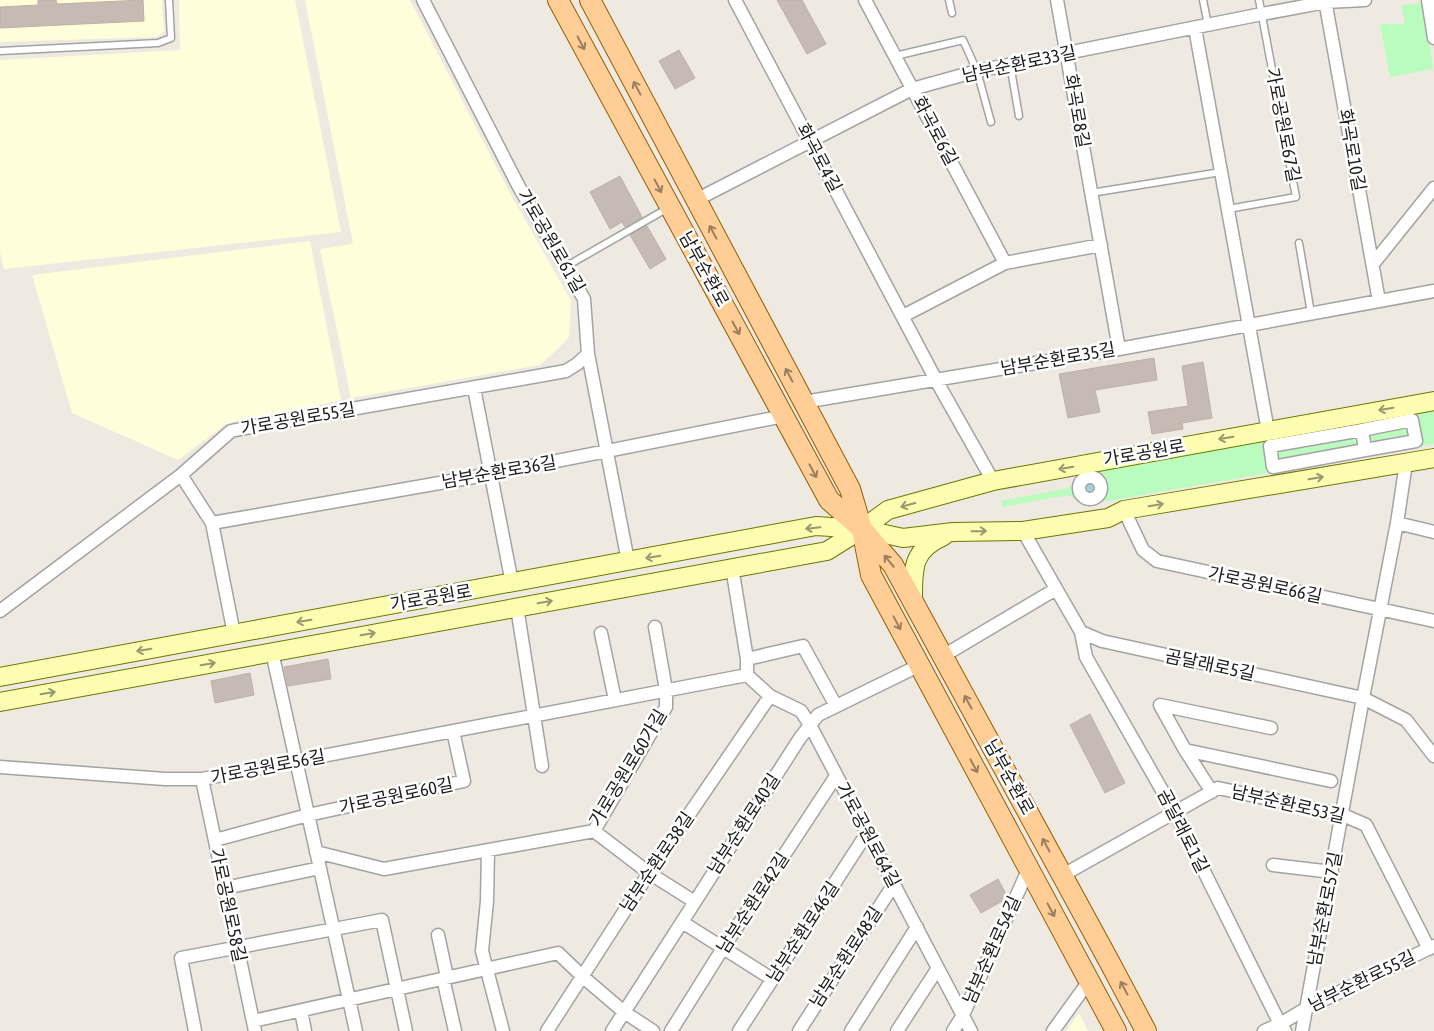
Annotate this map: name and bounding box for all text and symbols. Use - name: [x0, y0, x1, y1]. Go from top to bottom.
- one-way arrow: [577, 35, 586, 50]
- street label: 남부순환로33길: [960, 41, 1078, 86]
- street label: 가로공원로67길: [1262, 66, 1305, 184]
- street label: 화곡로8길: [1061, 72, 1094, 150]
- one-way arrow: [632, 81, 641, 96]
- street label: 화곡로6길: [909, 93, 962, 169]
- street label: 화곡로10길: [1335, 107, 1370, 193]
- street label: 화곡로4길: [793, 120, 846, 196]
- one-way arrow: [653, 178, 663, 193]
- street label: 가로공원로61길: [513, 185, 590, 296]
- one-way arrow: [708, 224, 718, 239]
- street label: 남부순환로: [675, 227, 734, 310]
- one-way arrow: [731, 321, 741, 336]
- street label: 남부순환로35길: [999, 338, 1117, 379]
- one-way arrow: [784, 368, 793, 383]
- street label: 가로공원로55길: [239, 398, 357, 439]
- one-way arrow: [1378, 405, 1394, 415]
- one-way arrow: [1219, 434, 1235, 444]
- street label: 가로공원로: [1101, 435, 1187, 470]
- street label: 남부순환로36길: [440, 451, 558, 492]
- one-way arrow: [1059, 463, 1075, 473]
- one-way arrow: [809, 464, 819, 478]
- one-way arrow: [1308, 473, 1324, 483]
- one-way arrow: [1148, 500, 1164, 510]
- one-way arrow: [901, 501, 917, 510]
- one-way arrow: [806, 523, 822, 533]
- one-way arrow: [970, 526, 987, 536]
- one-way arrow: [646, 552, 662, 562]
- one-way arrow: [883, 555, 894, 568]
- street label: 가로공원로66길: [1206, 562, 1324, 607]
- street label: 가로공원로: [388, 580, 474, 615]
- one-way arrow: [536, 596, 552, 606]
- one-way arrow: [893, 615, 902, 630]
- one-way arrow: [297, 616, 313, 626]
- one-way arrow: [359, 629, 375, 639]
- street label: 곰달래로5길: [1163, 645, 1257, 684]
- one-way arrow: [137, 646, 153, 656]
- one-way arrow: [199, 658, 215, 668]
- one-way arrow: [40, 687, 56, 697]
- one-way arrow: [963, 695, 973, 710]
- street label: 가로공원로60가길: [584, 705, 671, 830]
- street label: 남부순환로: [980, 735, 1039, 818]
- street label: 가로공원로56길: [209, 745, 327, 788]
- one-way arrow: [969, 759, 979, 774]
- street label: 남부순환로40길: [703, 769, 784, 878]
- street label: 가로공원로60길: [337, 773, 455, 818]
- street label: 가로공원로64길: [832, 779, 905, 891]
- street label: 남부순환로53길: [1229, 780, 1347, 827]
- street label: 곰달래로1길: [1153, 785, 1214, 876]
- street label: 남부순환로38길: [615, 808, 698, 916]
- one-way arrow: [1041, 838, 1050, 853]
- street label: 가로공원로58길: [206, 846, 251, 964]
- street label: 남부순환로42길: [712, 848, 793, 957]
- street label: 남부순환로57길: [1303, 850, 1346, 968]
- street label: 남부순환로46길: [762, 877, 843, 986]
- street label: 남부순환로54길: [958, 892, 1025, 1007]
- street label: 남부순환로48길: [805, 902, 886, 1011]
- one-way arrow: [1046, 902, 1056, 917]
- street label: 남부순환로55길: [1305, 946, 1419, 1015]
- one-way arrow: [1118, 981, 1128, 996]

